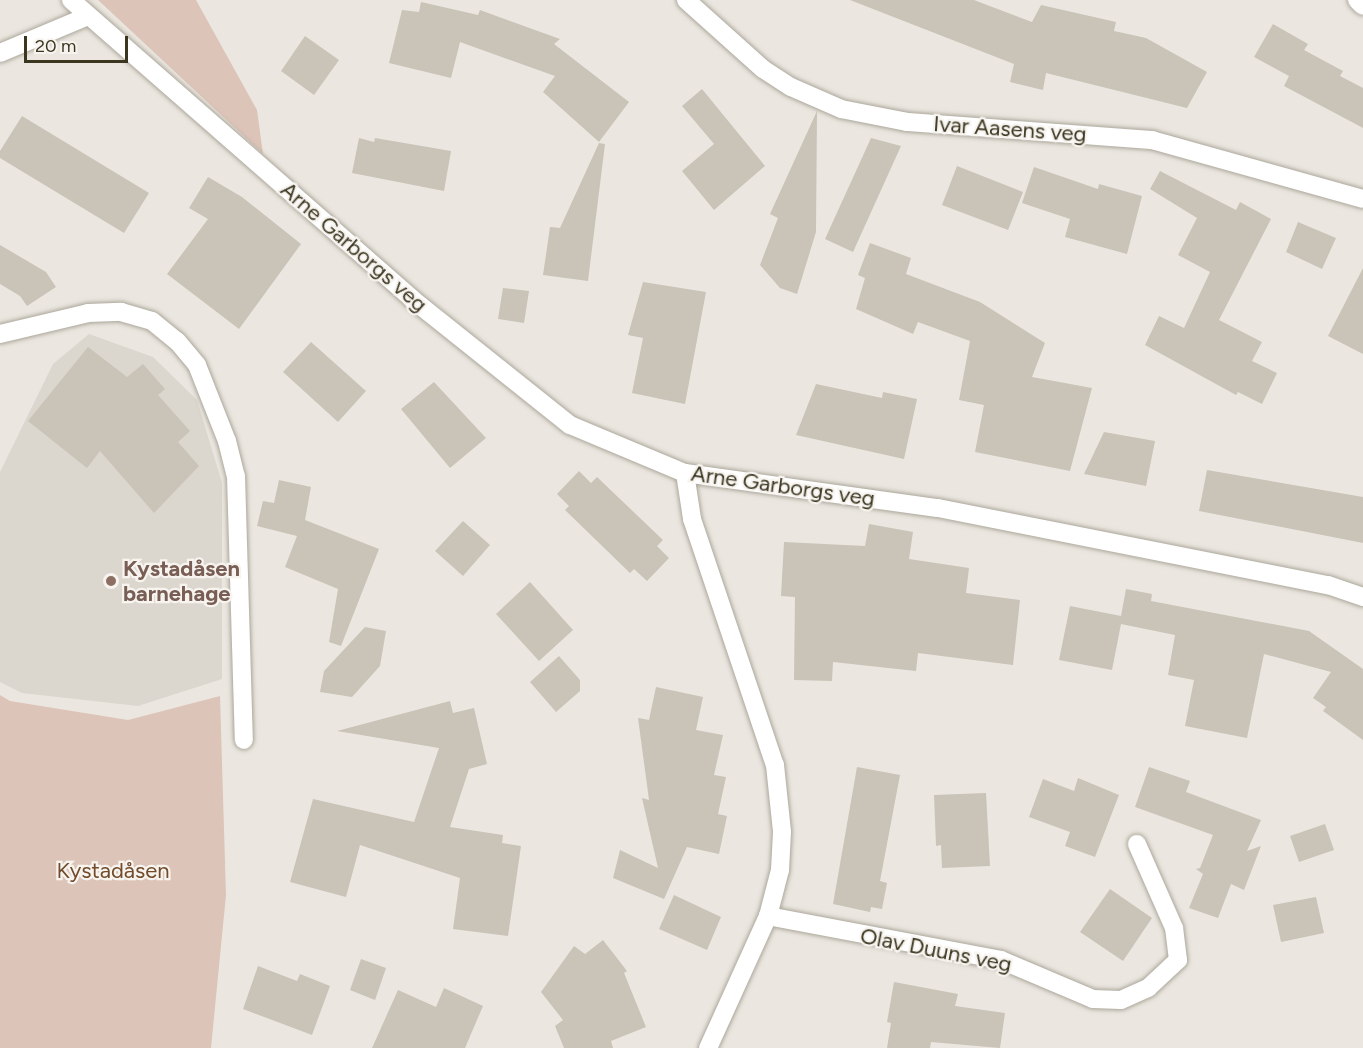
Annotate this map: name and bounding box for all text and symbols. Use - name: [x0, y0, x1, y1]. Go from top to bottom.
- scale bar: [27, 24, 130, 62]
- text: 20 m: [35, 35, 76, 57]
- street label: Ivar Aasens veg: [932, 110, 1088, 148]
- street label: Arne Garborgs veg: [275, 176, 433, 318]
- street label: Arne Garborgs veg: [689, 460, 877, 512]
- place label: Kystadåsen barnehage: [123, 555, 240, 606]
- marker: Kystadåsen barnehage: [104, 574, 118, 588]
- park label: Kystadåsen: [56, 858, 170, 884]
- street label: Olav Duuns veg: [858, 922, 1014, 978]

